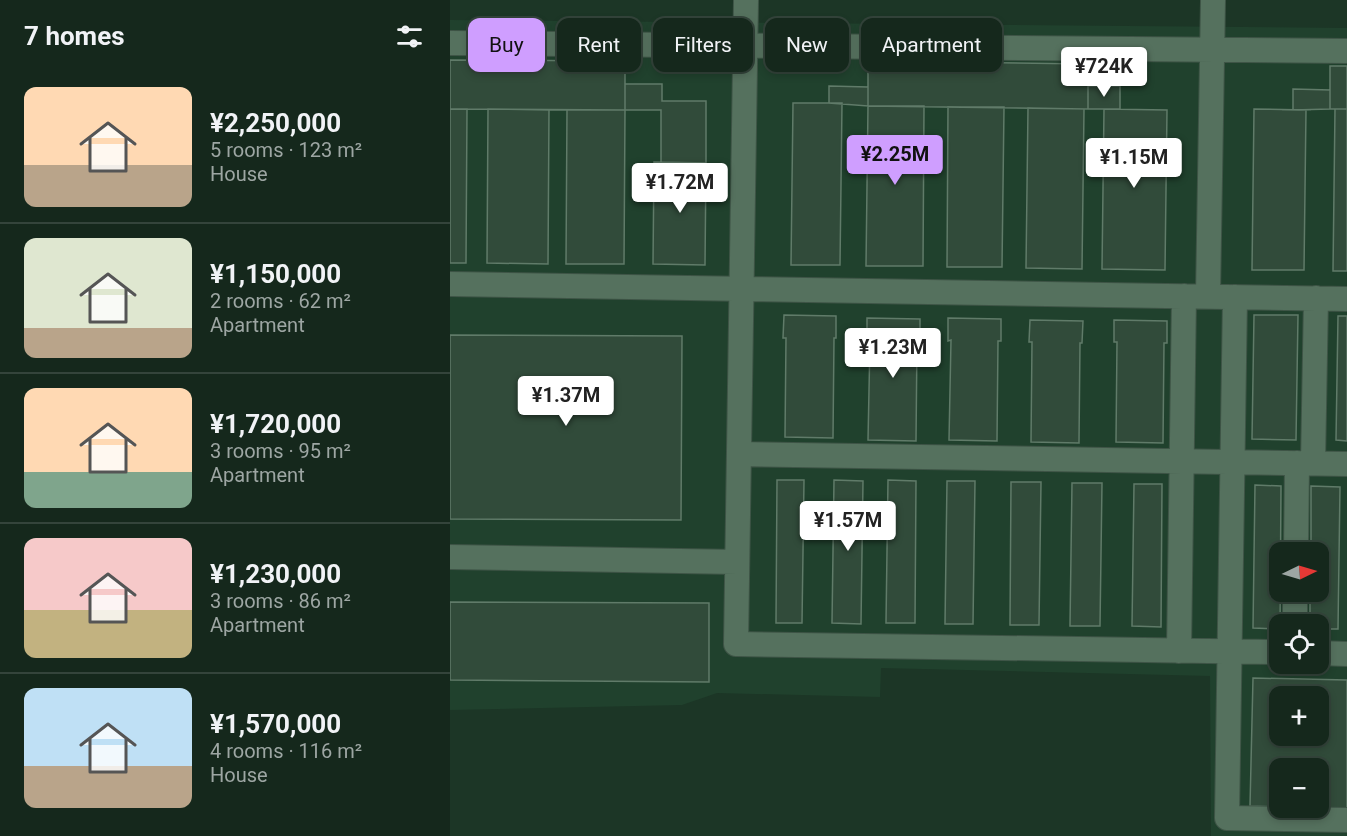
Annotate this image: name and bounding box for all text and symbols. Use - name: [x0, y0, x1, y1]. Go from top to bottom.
- chip: Buy: [468, 18, 545, 72]
- chip: Rent: [557, 18, 641, 72]
- chip: Filters: [653, 18, 753, 72]
- chip: New: [765, 18, 849, 72]
- chip: Apartment: [861, 18, 1002, 72]
- icon: filters: [393, 20, 426, 53]
- text: 7 homes: [24, 21, 125, 51]
- pin: ¥724K: [1062, 47, 1146, 98]
- text: ¥724K: [1075, 54, 1133, 78]
- text: ¥2,250,000: [210, 108, 341, 138]
- icon: home: [72, 111, 144, 183]
- pin: ¥2.25M: [846, 135, 944, 186]
- text: 5 rooms · 123 m²: [210, 138, 362, 162]
- pin: ¥1.15M: [1085, 138, 1183, 189]
- text: ¥2.25M: [861, 142, 929, 166]
- text: ¥1.15M: [1100, 145, 1168, 169]
- text: House: [210, 162, 268, 186]
- pin: ¥1.72M: [631, 163, 729, 214]
- text: ¥1.72M: [646, 170, 714, 194]
- text: ¥1,150,000: [210, 259, 341, 289]
- icon: home: [72, 262, 144, 334]
- text: 2 rooms · 62 m²: [210, 289, 351, 313]
- text: Apartment: [210, 313, 305, 337]
- pin: ¥1.23M: [844, 328, 942, 379]
- text: ¥1.23M: [859, 335, 927, 359]
- pin: ¥1.37M: [517, 376, 615, 427]
- text: ¥1.37M: [532, 383, 600, 407]
- text: ¥1,720,000: [210, 409, 341, 439]
- icon: home: [72, 412, 144, 484]
- text: 3 rooms · 95 m²: [210, 439, 351, 463]
- text: Apartment: [210, 463, 305, 487]
- pin: ¥1.57M: [799, 501, 897, 552]
- text: ¥1.57M: [814, 508, 882, 532]
- north arrow: [1269, 542, 1329, 602]
- map controls: [1269, 542, 1329, 818]
- text: ¥1,230,000: [210, 559, 341, 589]
- icon: home: [72, 562, 144, 634]
- text: 3 rooms · 86 m²: [210, 589, 351, 613]
- text: Apartment: [210, 613, 305, 637]
- button: locate: [1269, 614, 1329, 674]
- button: +: [1269, 686, 1329, 746]
- text: ¥1,570,000: [210, 709, 341, 739]
- icon: home: [72, 712, 144, 784]
- text: 4 rooms · 116 m²: [210, 739, 362, 763]
- button: −: [1269, 758, 1329, 818]
- text: House: [210, 763, 268, 787]

